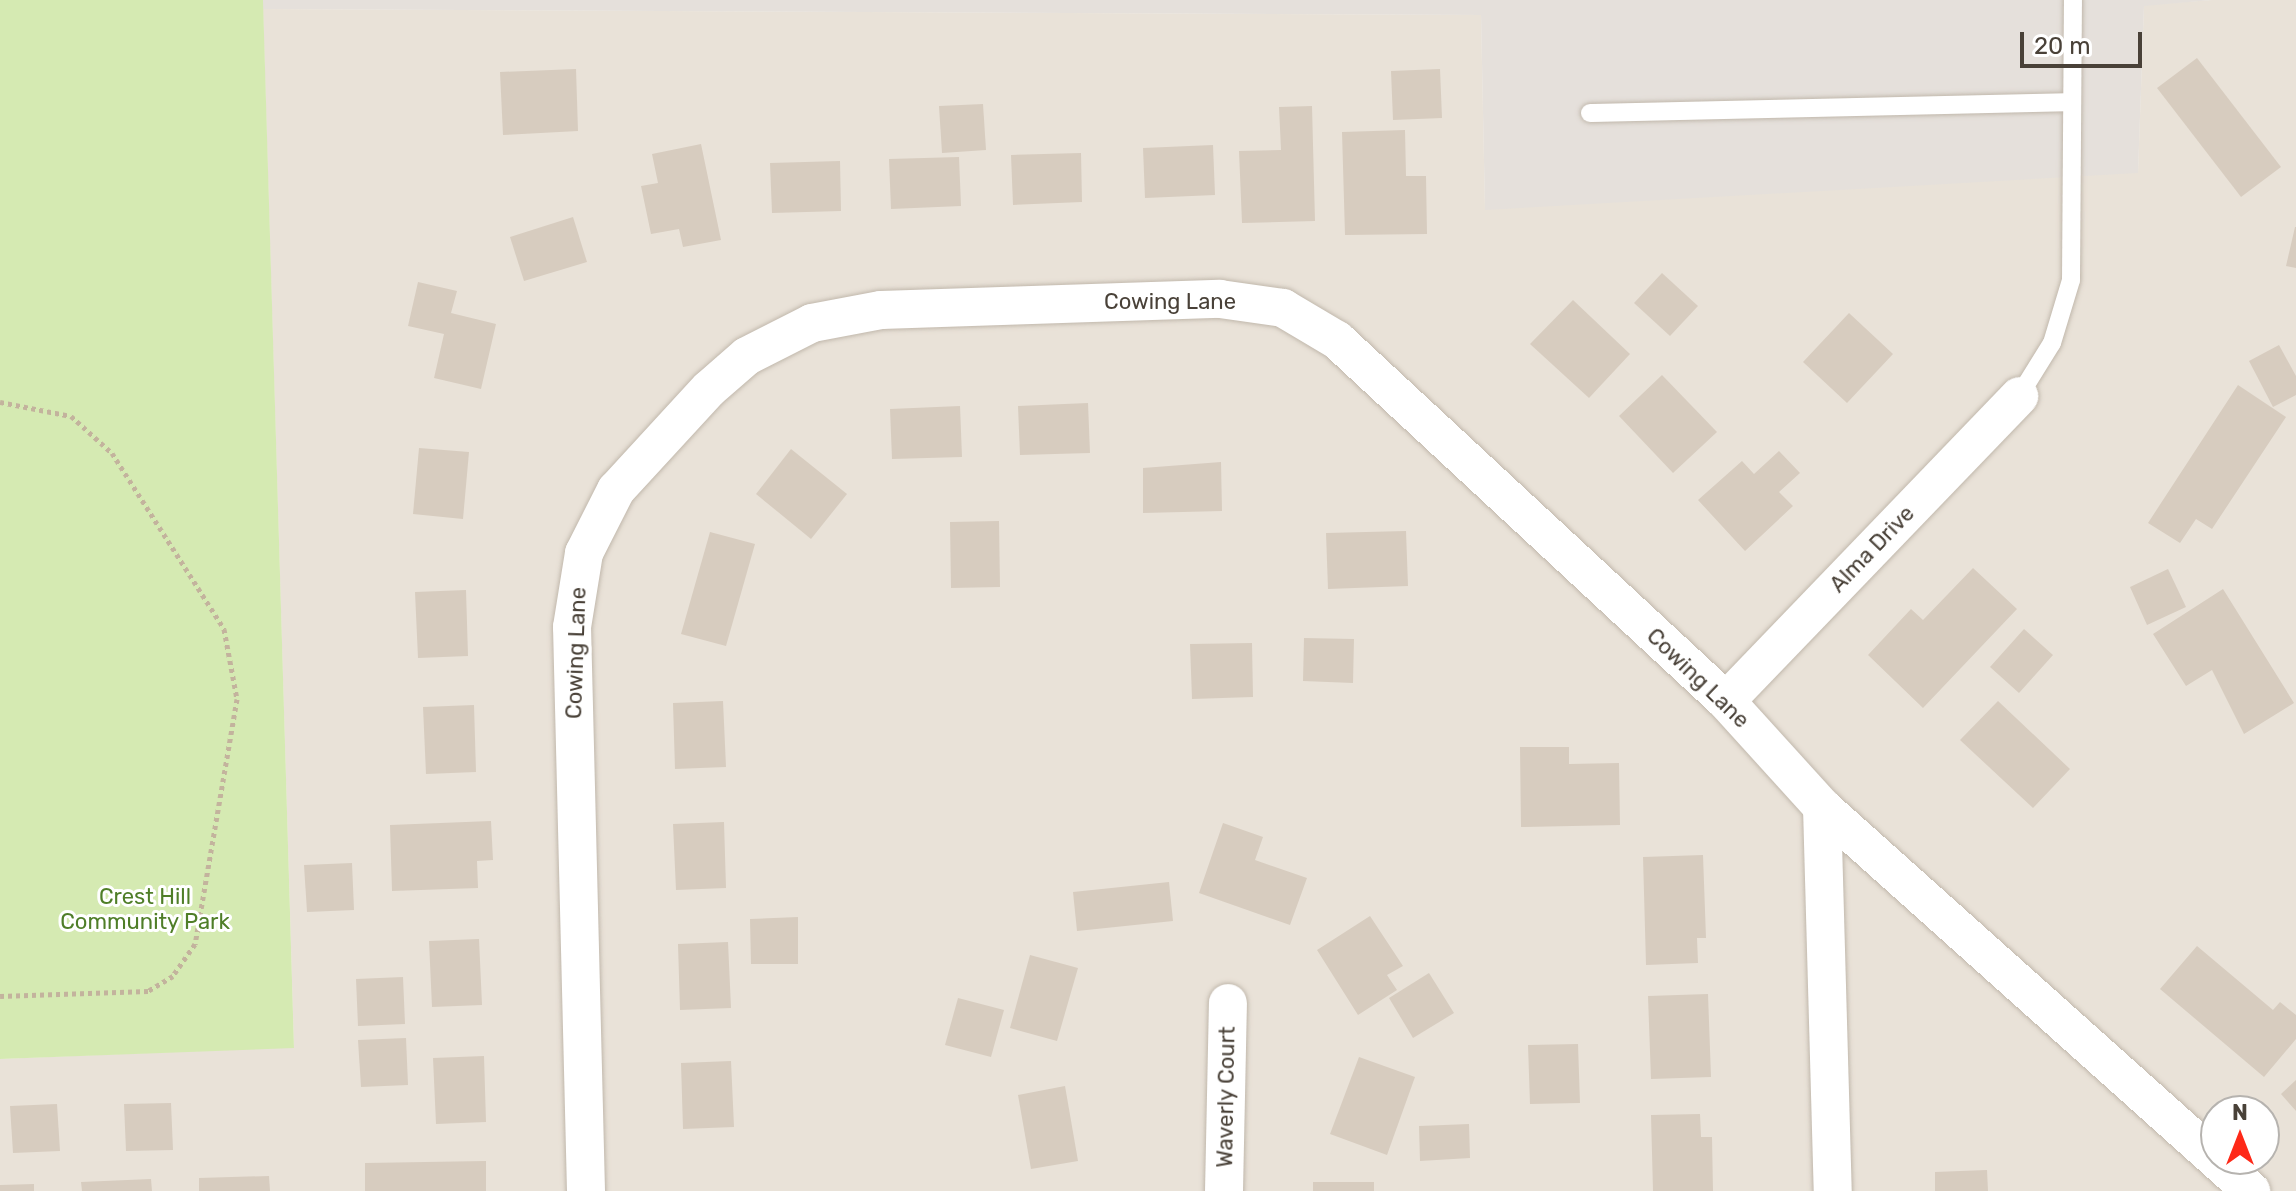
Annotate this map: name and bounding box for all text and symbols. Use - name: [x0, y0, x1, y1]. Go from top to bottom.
- scale bar: [2024, 16, 2146, 66]
- text: 20 m: [2034, 32, 2091, 60]
- street label: Cowing Lane: [1104, 289, 1236, 315]
- street label: Alma Drive: [1824, 500, 1920, 598]
- street label: Cowing Lane: [561, 587, 591, 719]
- street label: Cowing Lane: [1641, 623, 1755, 733]
- park label: Crest Hill Community Park: [60, 883, 230, 934]
- street label: Waverly Court: [1212, 1026, 1240, 1168]
- north arrow: [2200, 1095, 2280, 1175]
- text: N: [2232, 1099, 2248, 1126]

